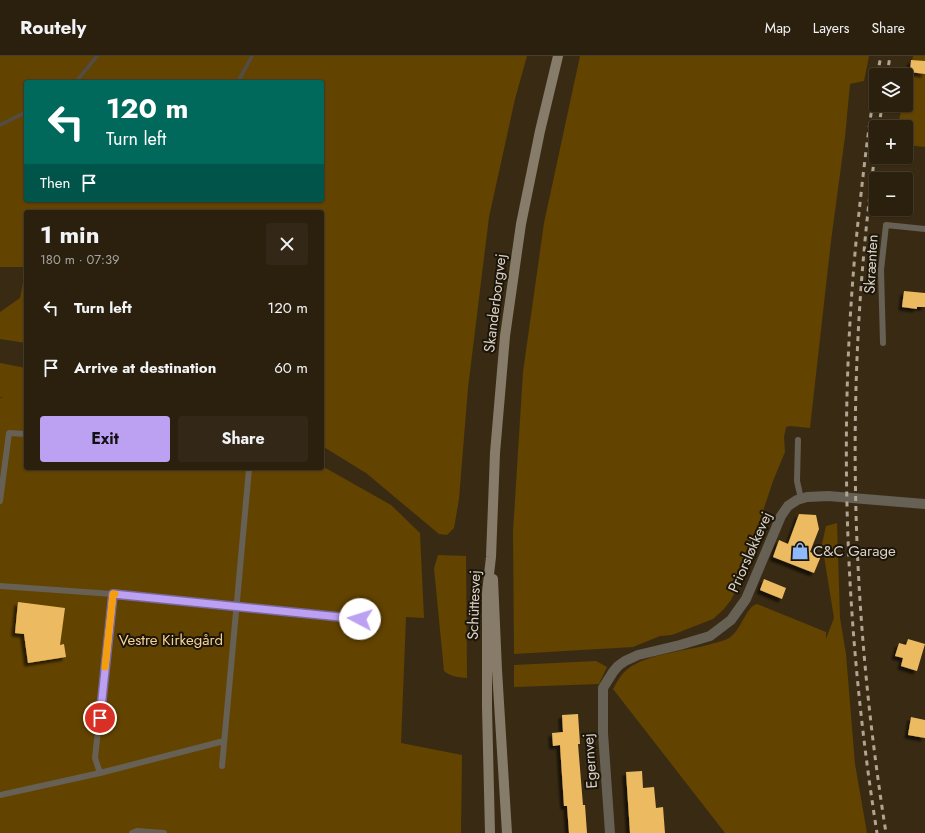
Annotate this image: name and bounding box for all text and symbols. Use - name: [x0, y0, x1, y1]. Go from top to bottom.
- text: Routely: [20, 14, 86, 41]
- text: Map: [765, 18, 791, 38]
- text: Layers: [813, 18, 849, 38]
- text: Share: [871, 18, 905, 38]
- map controls: [869, 68, 913, 216]
- button: layers: [869, 68, 913, 112]
- text: 120 m: [106, 88, 189, 129]
- icon: left: [40, 96, 92, 148]
- button: +: [869, 120, 913, 164]
- text: Turn left: [106, 126, 166, 152]
- text: Then: [40, 172, 70, 194]
- icon: arrive: [78, 172, 100, 194]
- button: −: [869, 172, 913, 216]
- text: 1 min: [40, 217, 100, 252]
- button: close: [266, 223, 308, 265]
- street label: Skrænten: [858, 234, 884, 294]
- text: 180 m · 07:39: [40, 250, 120, 269]
- street label: Skanderborgvej: [478, 252, 512, 354]
- icon: left: [40, 297, 62, 319]
- text: Turn left: [74, 297, 132, 319]
- text: 120 m: [268, 297, 308, 319]
- icon: arrive: [40, 357, 62, 379]
- text: Arrive at destination: [74, 357, 216, 379]
- text: 60 m: [274, 357, 308, 379]
- button: Exit: [40, 416, 170, 462]
- button: Share: [178, 416, 308, 462]
- street label: Priorsløkkevej: [722, 508, 778, 596]
- place label: C&C Garage: [813, 540, 896, 562]
- shop icon: C&C Garage: [790, 541, 810, 561]
- street label: Schüttesvej: [462, 570, 486, 640]
- position arrow: [339, 598, 381, 640]
- park label: Vestre Kirkegård: [119, 629, 223, 651]
- pin: [83, 701, 117, 735]
- icon: arrive: [89, 707, 111, 729]
- street label: Egernvej: [577, 733, 603, 789]

